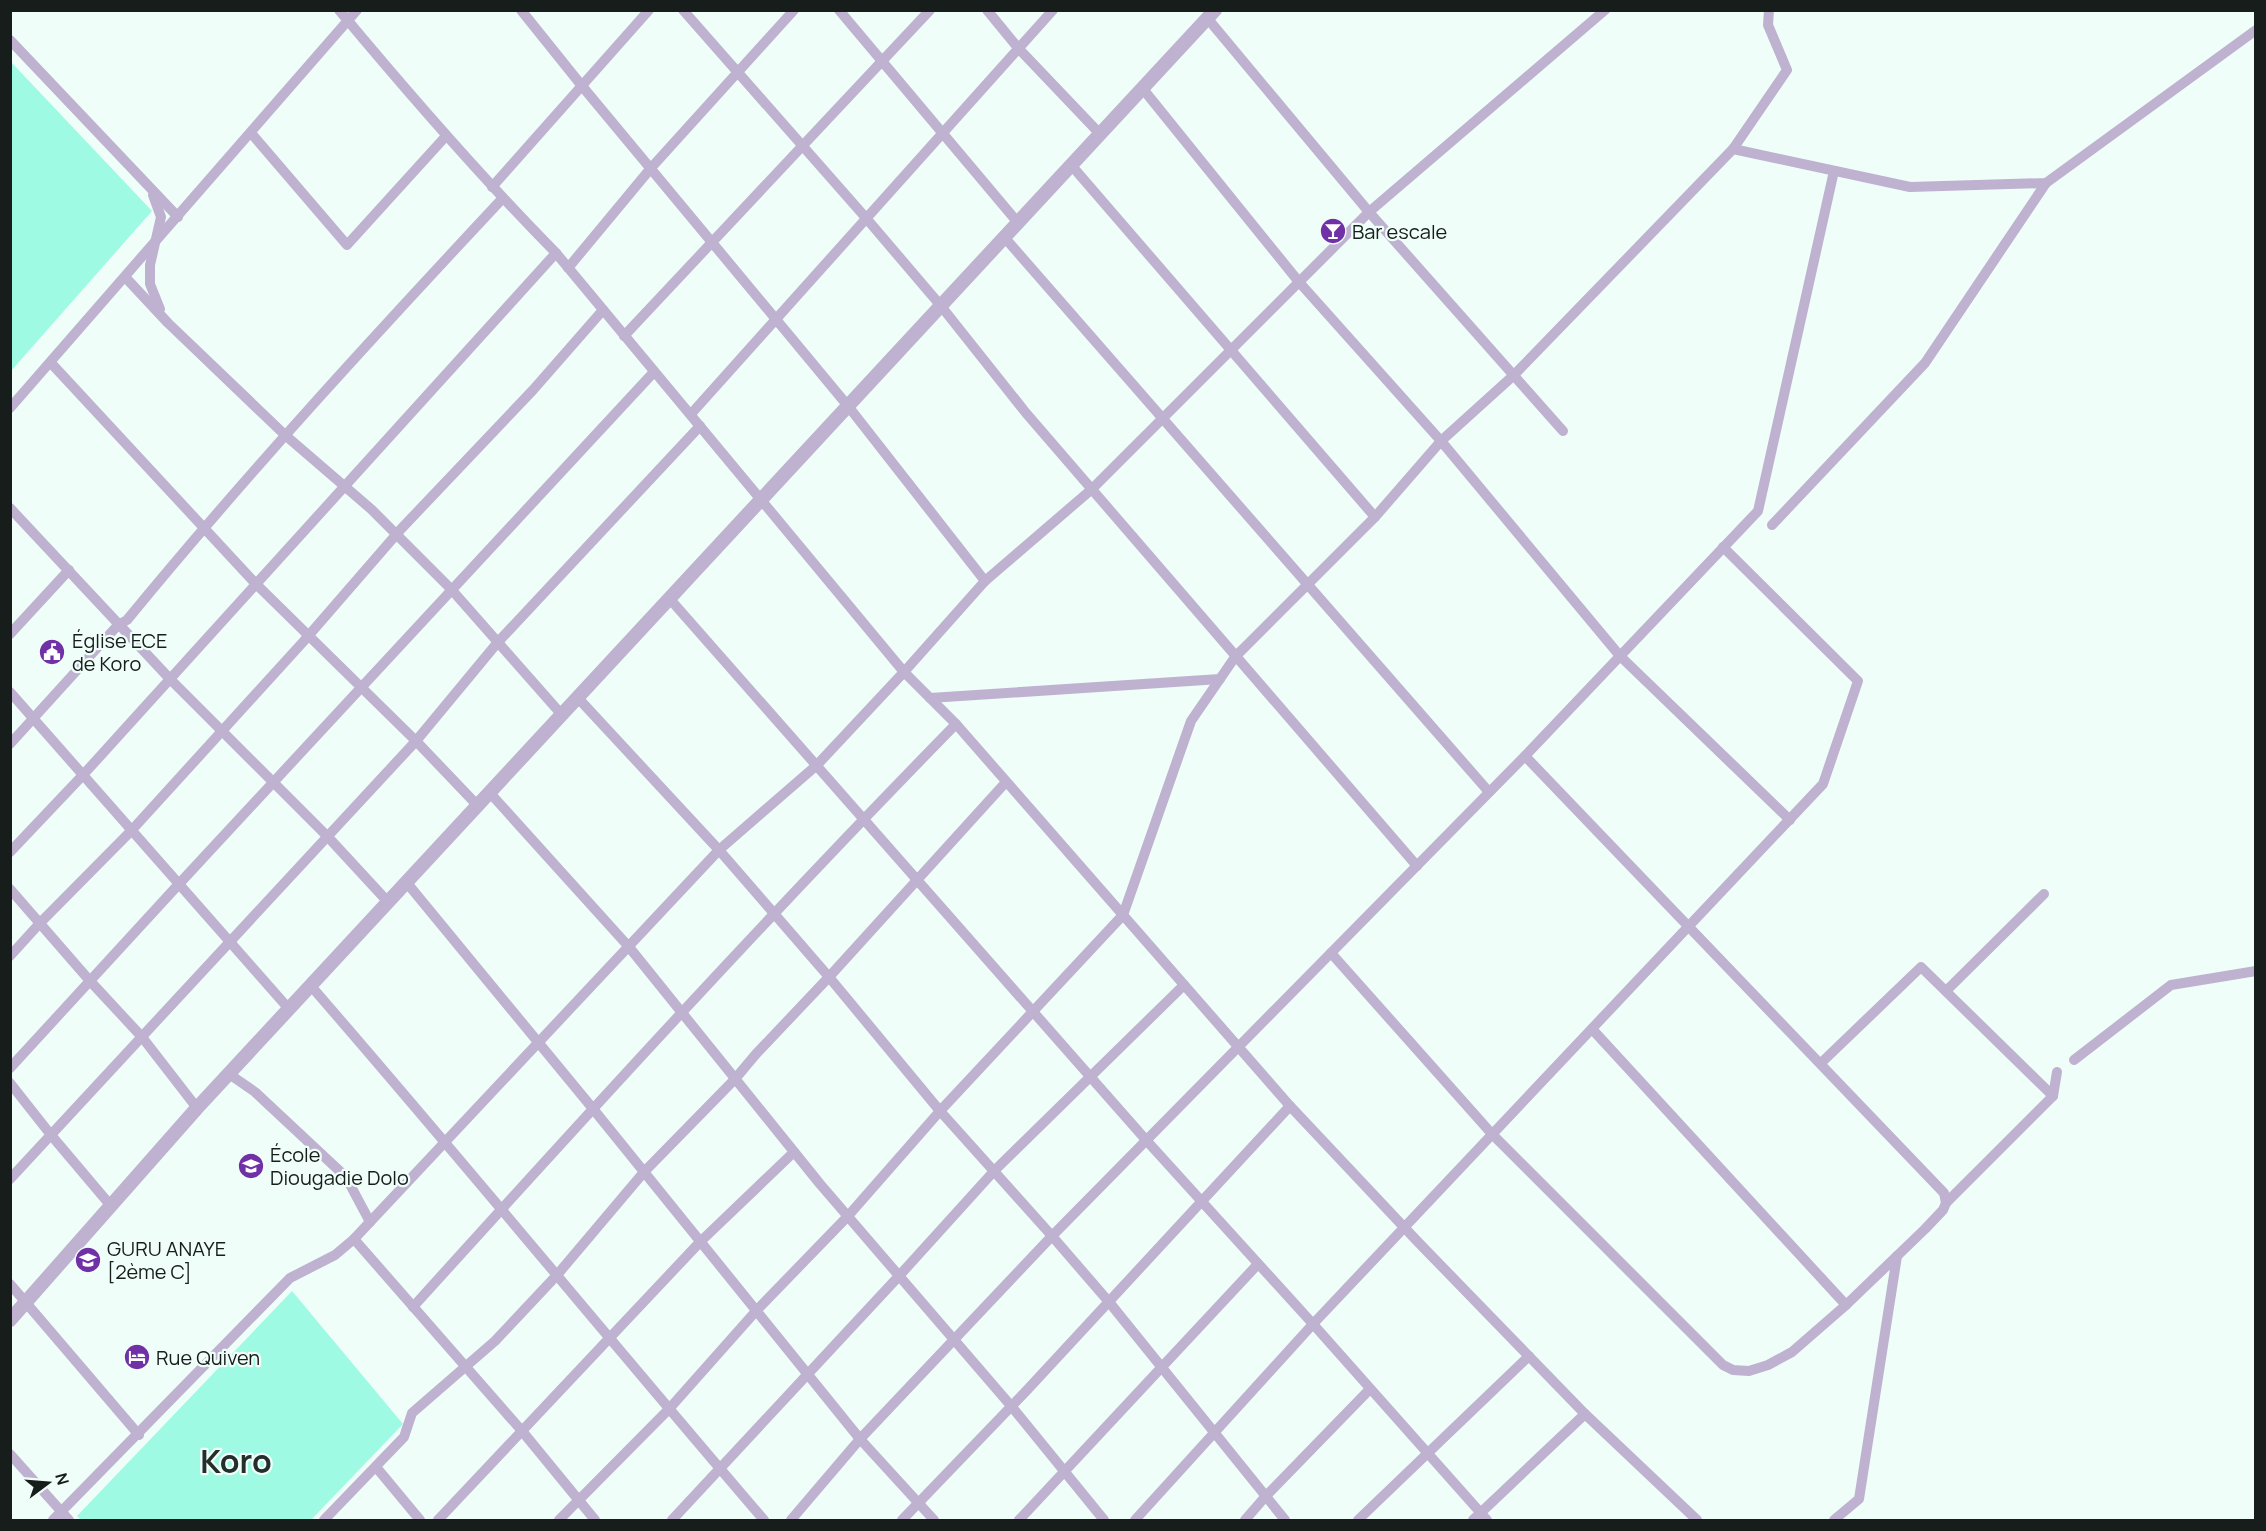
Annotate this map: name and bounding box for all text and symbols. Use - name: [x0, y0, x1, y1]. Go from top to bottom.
- bar icon: Bar escale: [1318, 216, 1348, 246]
- place label: Bar escale: [1352, 218, 1447, 245]
- place label: Église ECE de Koro: [72, 627, 167, 677]
- public building icon: Église ECE de Koro: [37, 637, 67, 667]
- place label: École Diougadie Dolo: [270, 1141, 409, 1191]
- school or university icon: École Diougadie Dolo: [236, 1151, 266, 1181]
- place label: GURU ANAYE [2ème C]: [107, 1235, 226, 1285]
- school or university icon: GURU ANAYE [2ème C]: [73, 1245, 103, 1275]
- hotel icon: Rue Quiven: [122, 1342, 152, 1372]
- place label: Rue Quiven: [156, 1344, 260, 1371]
- district label: Koro: [200, 1439, 272, 1483]
- north arrow: [18, 1453, 78, 1513]
- text: N: [50, 1470, 75, 1487]

